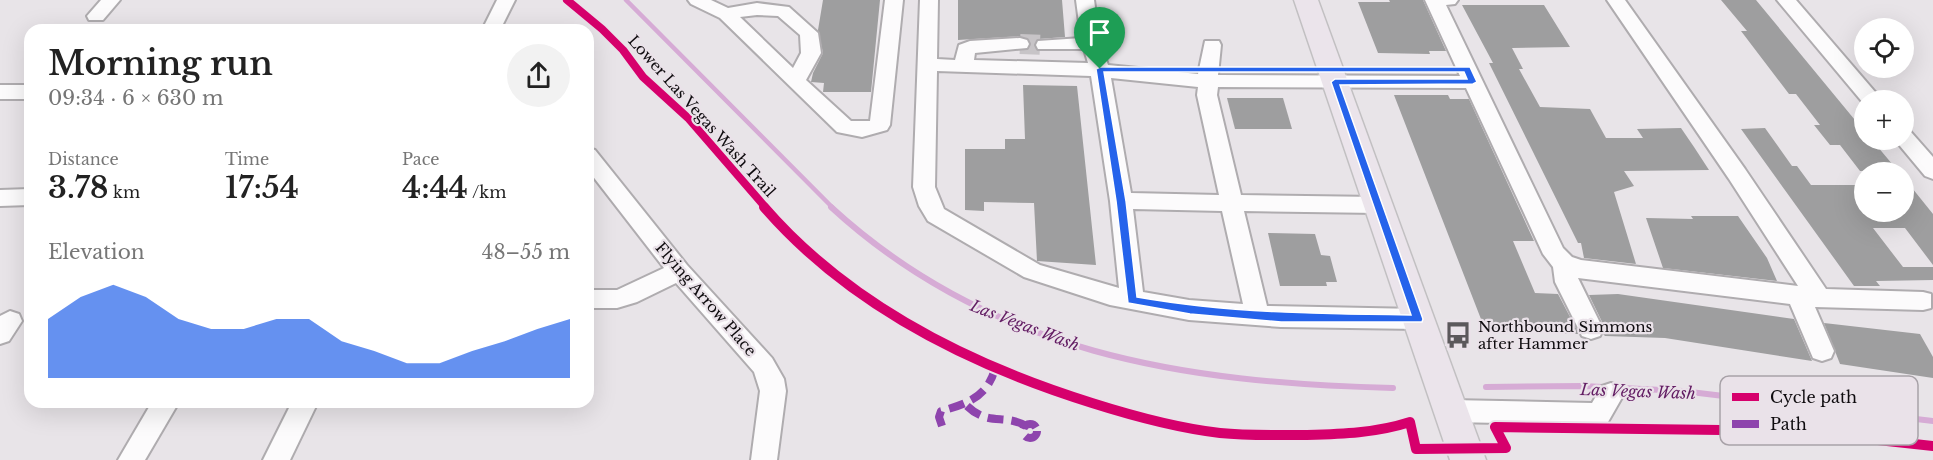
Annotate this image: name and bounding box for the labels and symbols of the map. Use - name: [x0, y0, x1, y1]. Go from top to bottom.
- pin: [1074, 7, 1125, 69]
- street label: Lower Las Vegas Wash Trail: [624, 31, 780, 201]
- street label: Flying Arrow Place: [651, 238, 761, 360]
- water label: Las Vegas Wash: [967, 295, 1083, 355]
- place label: Northbound Simmons after Hammer: [1478, 317, 1653, 353]
- bus stop icon: Northbound Simmons after Hammer: [1443, 320, 1473, 350]
- legend: [1720, 376, 1918, 445]
- water label: Las Vegas Wash: [1579, 379, 1696, 403]
- text: Cycle path: [1770, 387, 1857, 407]
- text: Path: [1770, 414, 1807, 434]

